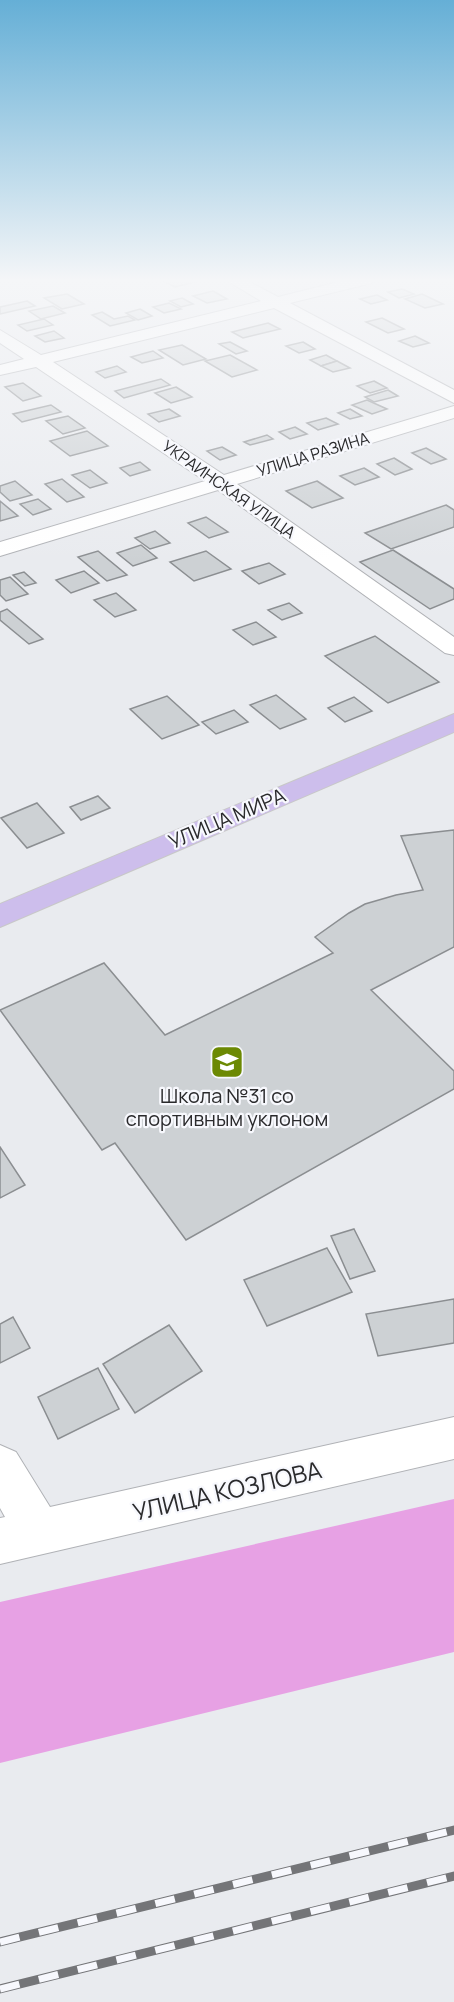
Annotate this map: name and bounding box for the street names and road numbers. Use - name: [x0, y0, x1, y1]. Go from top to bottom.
- street label: УЛИЦА РАЗИНА: [254, 426, 372, 482]
- street label: УКРАИНСКАЯ УЛИЦА: [158, 435, 300, 543]
- street label: УЛИЦА МИРА: [164, 781, 290, 855]
- street label: УЛИЦА КОЗЛОВА: [129, 1452, 325, 1528]

